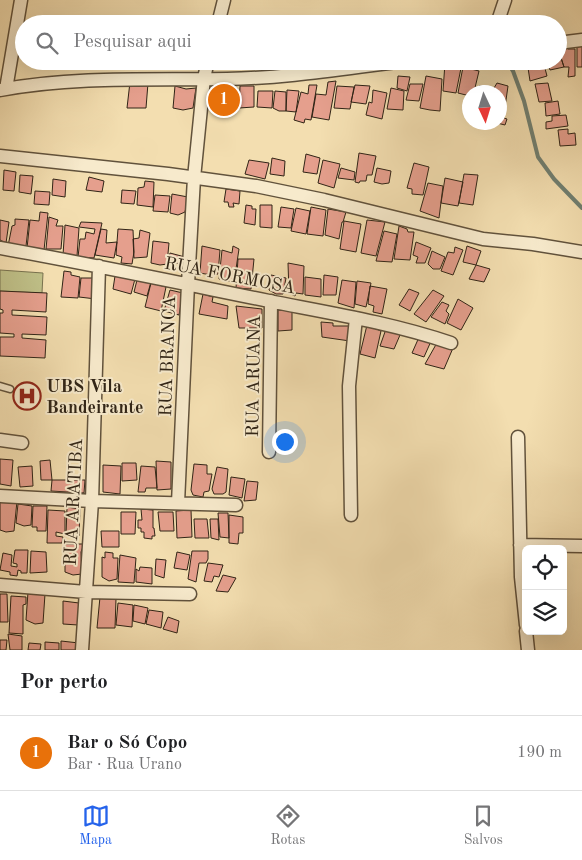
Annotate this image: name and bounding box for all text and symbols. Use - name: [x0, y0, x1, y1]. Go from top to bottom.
- search box: [15, 15, 567, 70]
- icon: search: [33, 29, 61, 57]
- text: Pesquisar aqui: [73, 33, 192, 52]
- pin: 1: [208, 81, 240, 119]
- north arrow: [462, 85, 507, 130]
- street label: RUA FORMOSA: [163, 254, 297, 298]
- street label: RUA BRANCA: [157, 295, 179, 417]
- street label: RUA ARUANA: [244, 314, 264, 437]
- place label: UBS Vila Bandeirante: [46, 378, 143, 417]
- hospital icon: UBS Vila Bandeirante: [12, 381, 42, 411]
- your location: [272, 429, 298, 455]
- street label: RUA ARATIBA: [62, 438, 86, 566]
- map controls: [522, 545, 567, 635]
- button: locate: [522, 545, 567, 590]
- button: layers: [522, 590, 567, 635]
- text: Por perto: [20, 672, 108, 693]
- text: Bar o Só Copo: [67, 734, 187, 753]
- text: 1: [31, 745, 41, 761]
- text: 190 m: [517, 745, 562, 761]
- text: Bar · Rua Urano: [67, 757, 182, 773]
- tab: Mapa: [79, 802, 112, 849]
- tab: Rotas: [270, 802, 305, 849]
- tab: Salvos: [464, 802, 503, 849]

